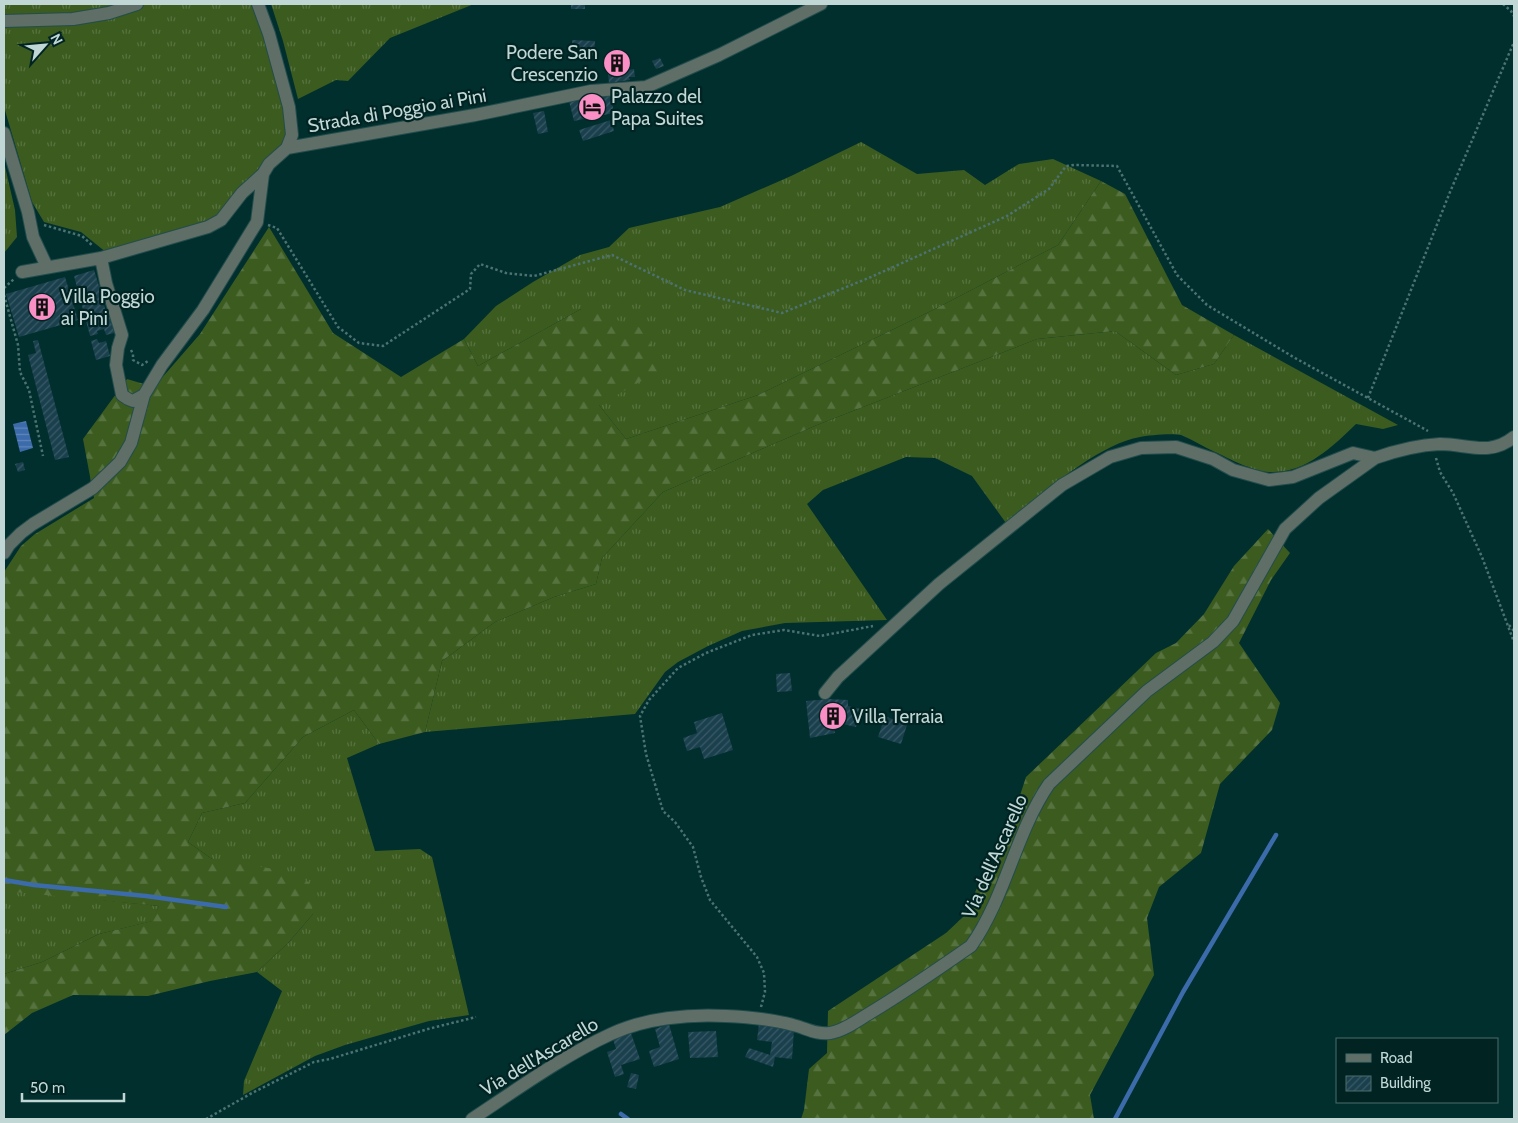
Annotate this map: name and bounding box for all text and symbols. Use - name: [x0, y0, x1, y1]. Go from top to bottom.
- north arrow: [20, 20, 70, 70]
- text: N: [46, 31, 67, 48]
- place label: Podere San Crescenzio: [506, 41, 598, 86]
- building icon: Podere San Crescenzio: [602, 48, 632, 78]
- street label: Strada di Poggio ai Pini: [306, 83, 488, 138]
- place label: Palazzo del Papa Suites: [611, 85, 704, 130]
- hotel icon: Palazzo del Papa Suites: [577, 92, 607, 122]
- place label: Villa Poggio ai Pini: [61, 285, 155, 330]
- building icon: Villa Poggio ai Pini: [27, 292, 57, 322]
- building icon: Villa Terraia: [818, 701, 848, 731]
- place label: Villa Terraia: [852, 705, 943, 728]
- street label: Via dell'Ascarello: [957, 791, 1032, 922]
- street label: Via dell'Ascarello: [476, 1012, 602, 1101]
- legend: [1336, 1038, 1498, 1103]
- text: Road: [1380, 1049, 1413, 1067]
- scale bar: [22, 1070, 125, 1102]
- text: Building: [1380, 1074, 1431, 1092]
- text: 50 m: [30, 1079, 65, 1097]

